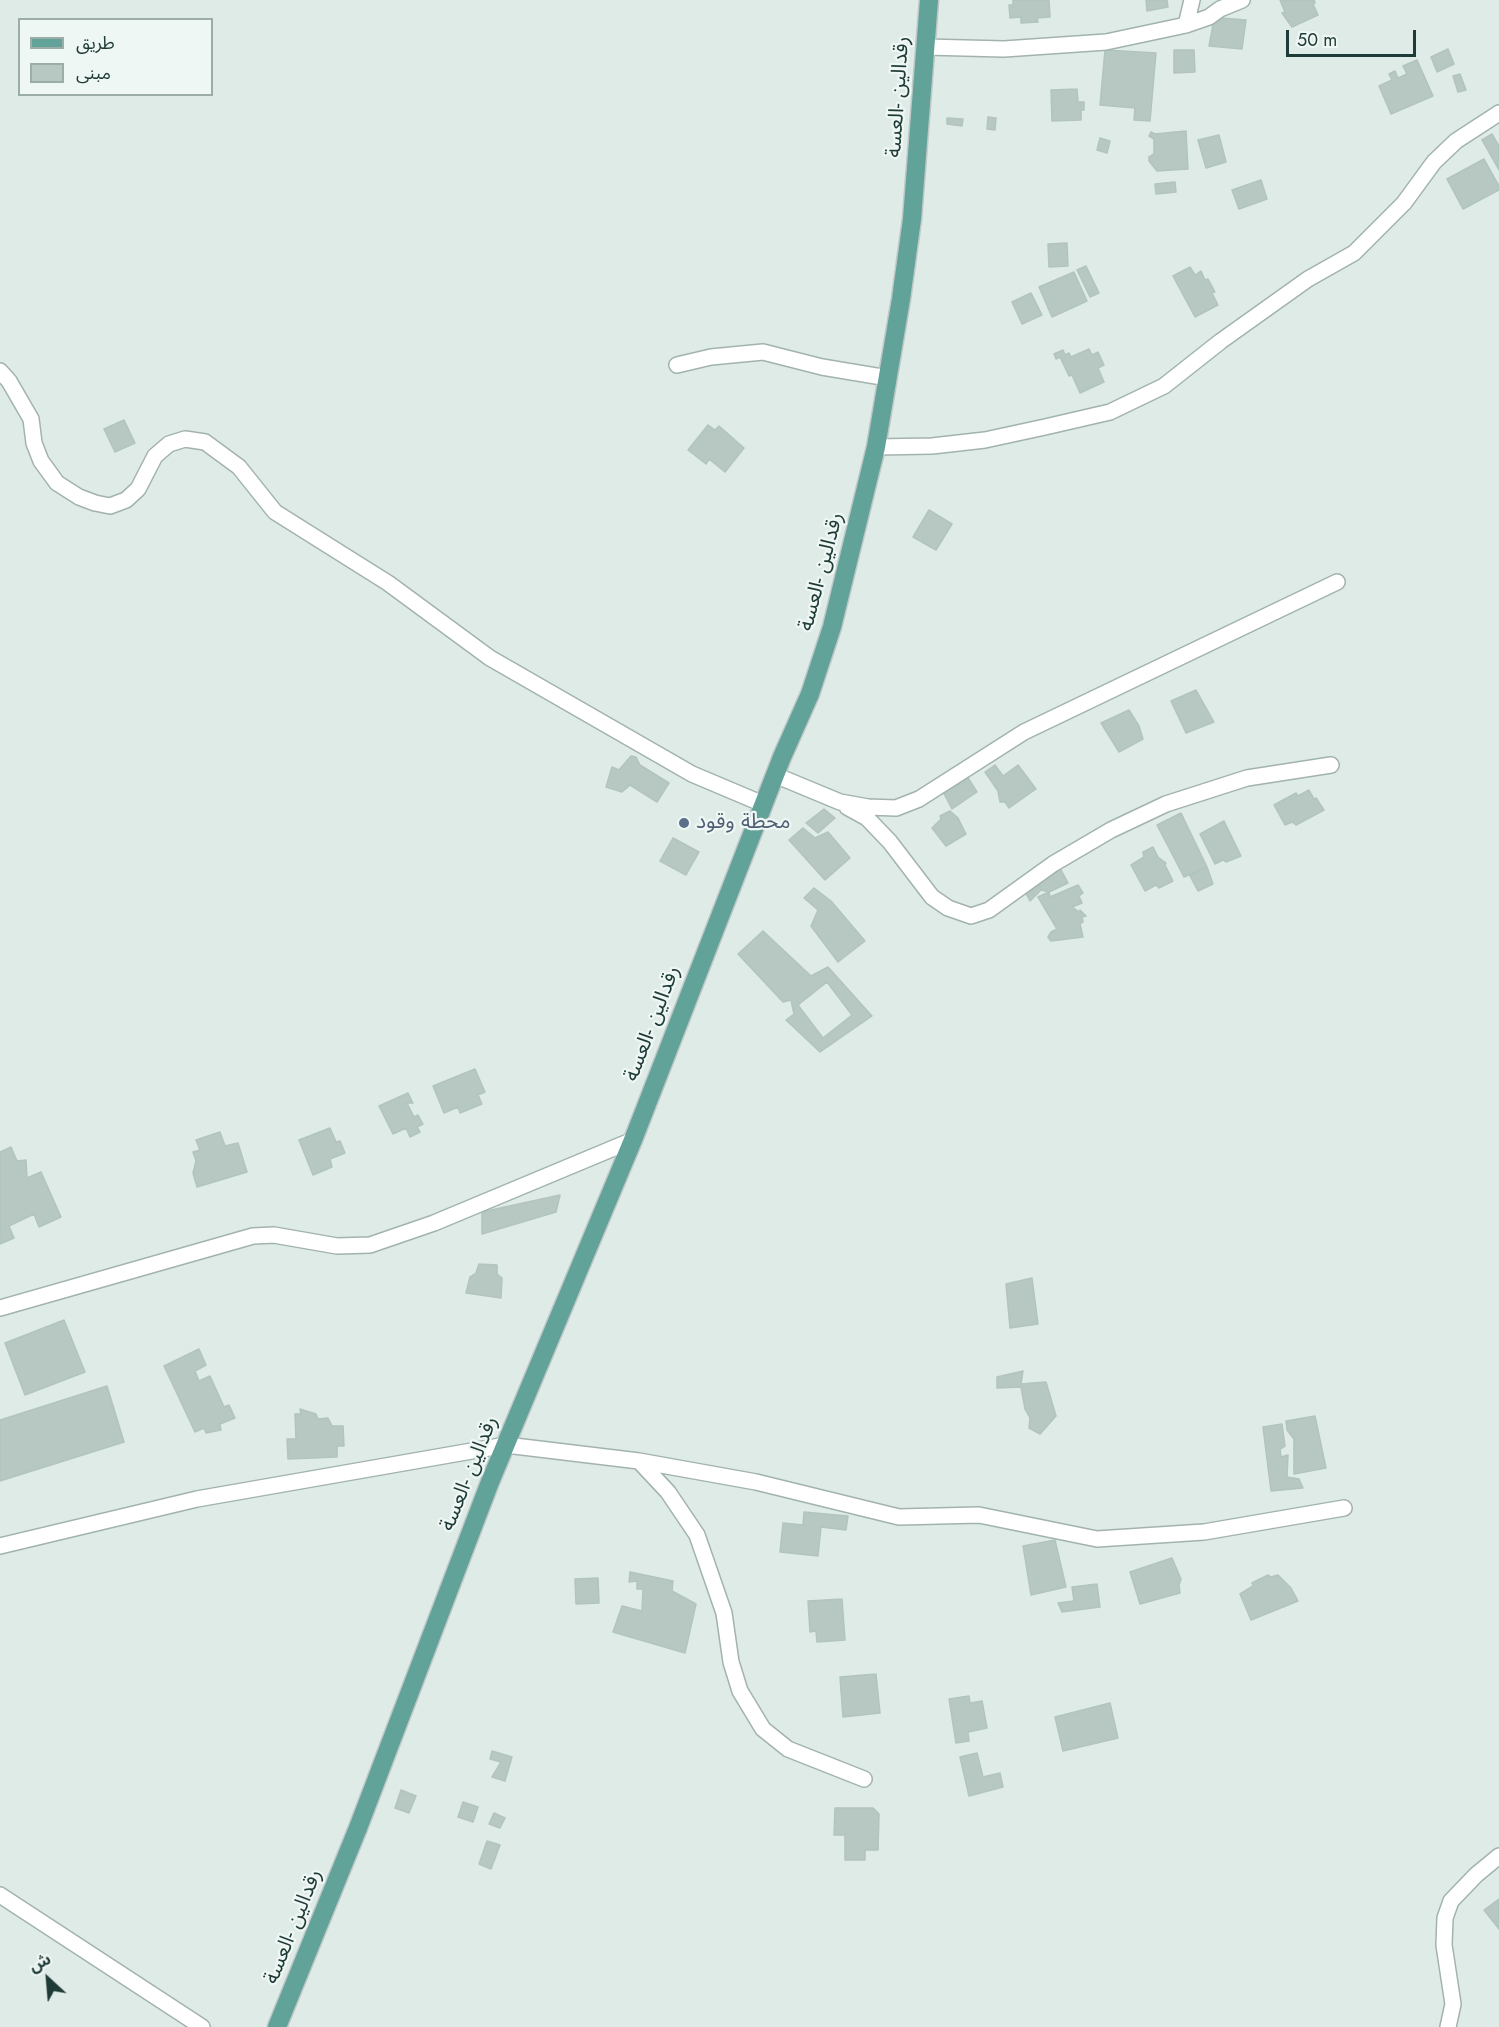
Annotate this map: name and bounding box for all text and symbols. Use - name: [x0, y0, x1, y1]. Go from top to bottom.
- legend: [18, 18, 213, 96]
- scale bar: [1289, 18, 1420, 56]
- text: 50 m: [1297, 27, 1337, 53]
- text: طريق: [76, 30, 115, 56]
- street label: رقدالين -العسة: [882, 36, 916, 158]
- text: مبنى: [76, 60, 111, 86]
- street label: رقدالين -العسة: [794, 510, 850, 634]
- place label: محطة وقود: [696, 810, 791, 836]
- marker: محطة وقود: [677, 816, 691, 830]
- street label: رقدالين -العسة: [619, 963, 687, 1085]
- street label: رقدالين -العسة: [436, 1413, 504, 1535]
- street label: رقدالين -العسة: [260, 1866, 328, 1988]
- text: ش: [25, 1947, 55, 1978]
- north arrow: [18, 1949, 78, 2009]

